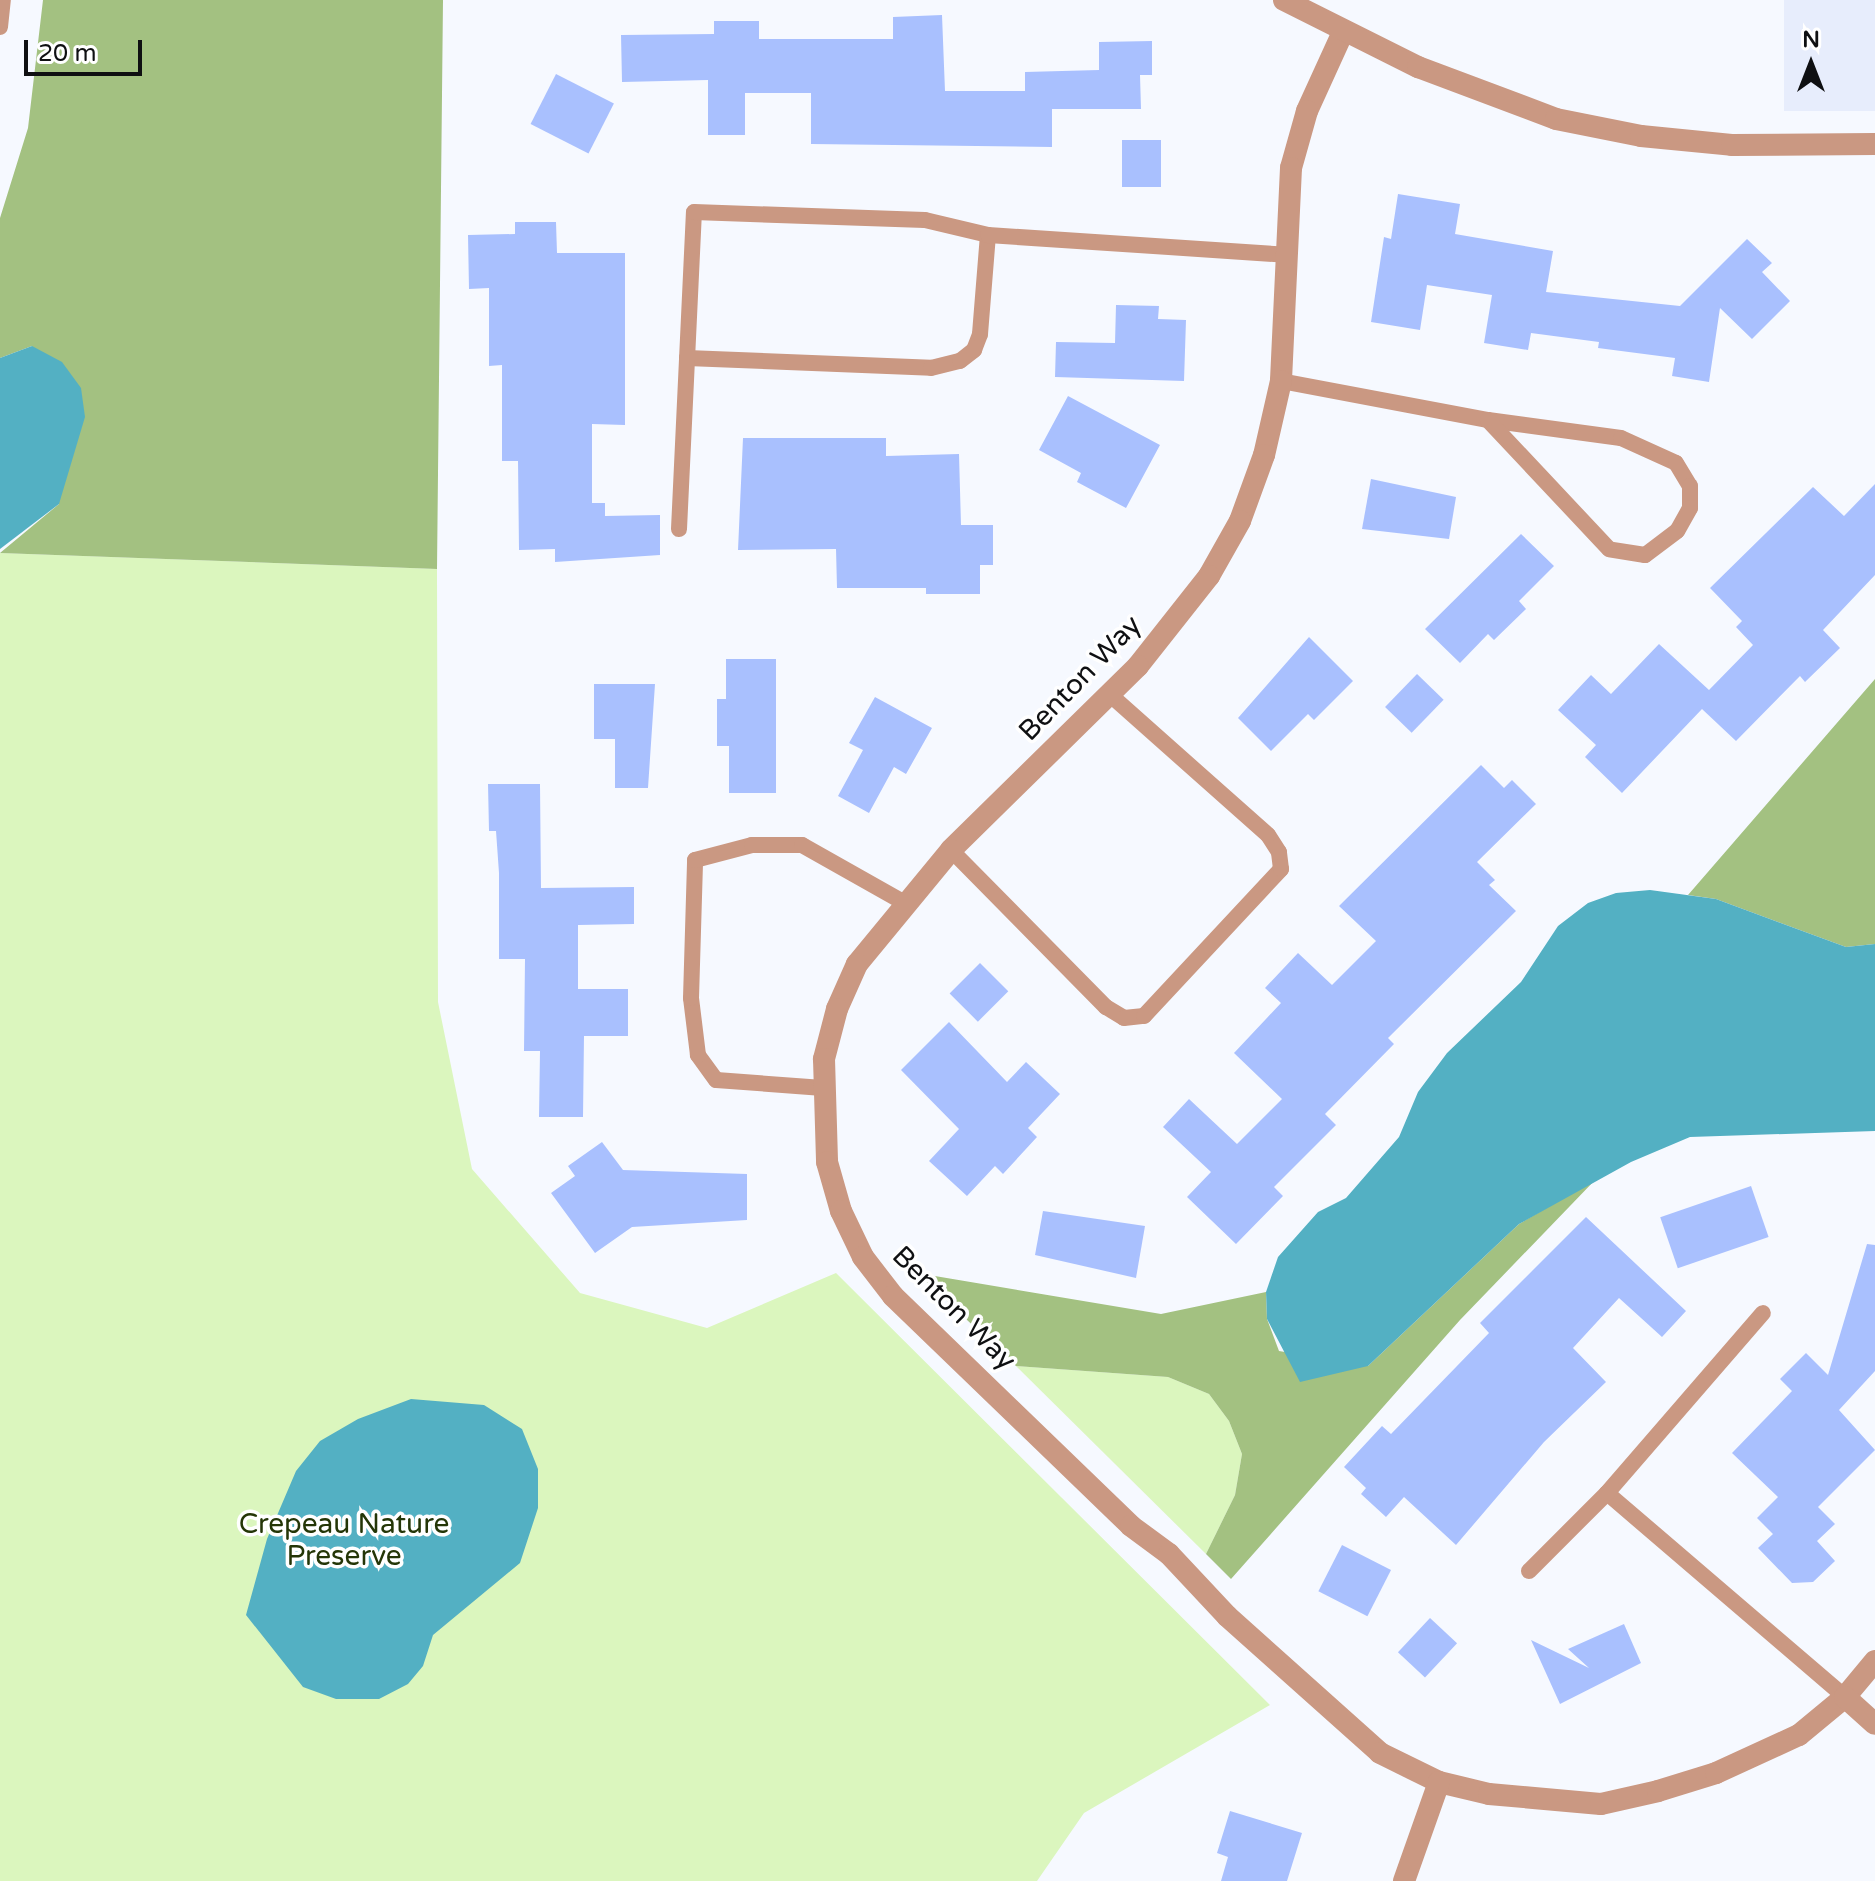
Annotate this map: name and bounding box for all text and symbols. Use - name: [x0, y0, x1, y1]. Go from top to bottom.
- scale bar: [28, 24, 146, 74]
- north arrow: [1771, 24, 1851, 104]
- text: N: [1802, 27, 1820, 53]
- text: 20 m: [38, 39, 96, 68]
- street label: Benton Way: [1012, 608, 1148, 748]
- street label: Benton Way: [885, 1239, 1023, 1377]
- park label: Crepeau Nature Preserve: [239, 1507, 449, 1573]

